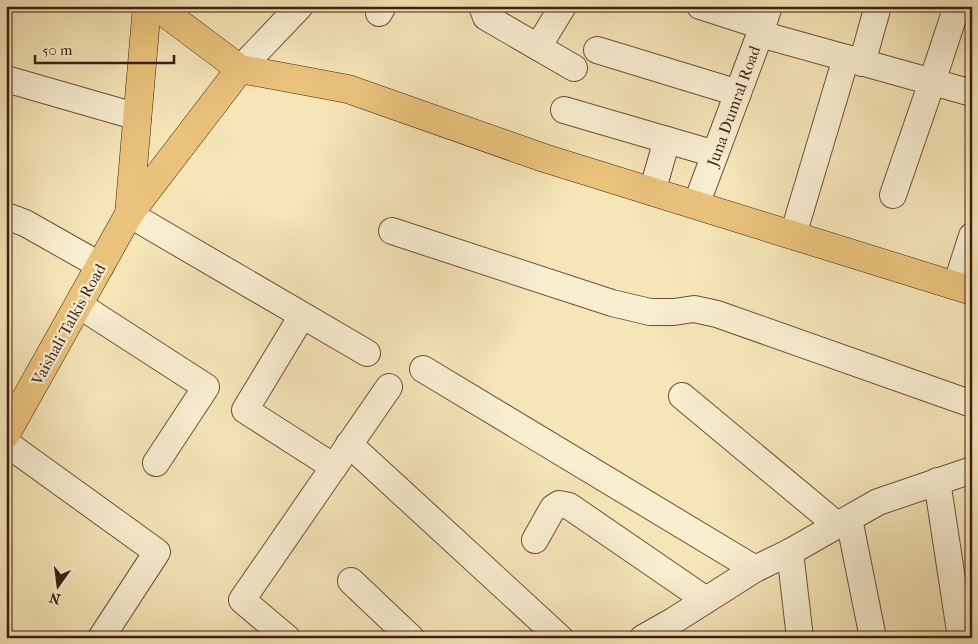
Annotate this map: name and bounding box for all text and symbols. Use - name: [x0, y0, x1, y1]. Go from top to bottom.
- scale bar: [35, 32, 174, 64]
- text: 50 m: [42, 41, 73, 59]
- street label: Juna Dumral Road: [702, 43, 764, 171]
- street label: Vaishali Talkis Road: [27, 260, 110, 389]
- north arrow: [32, 562, 82, 612]
- text: N: [47, 589, 62, 608]

